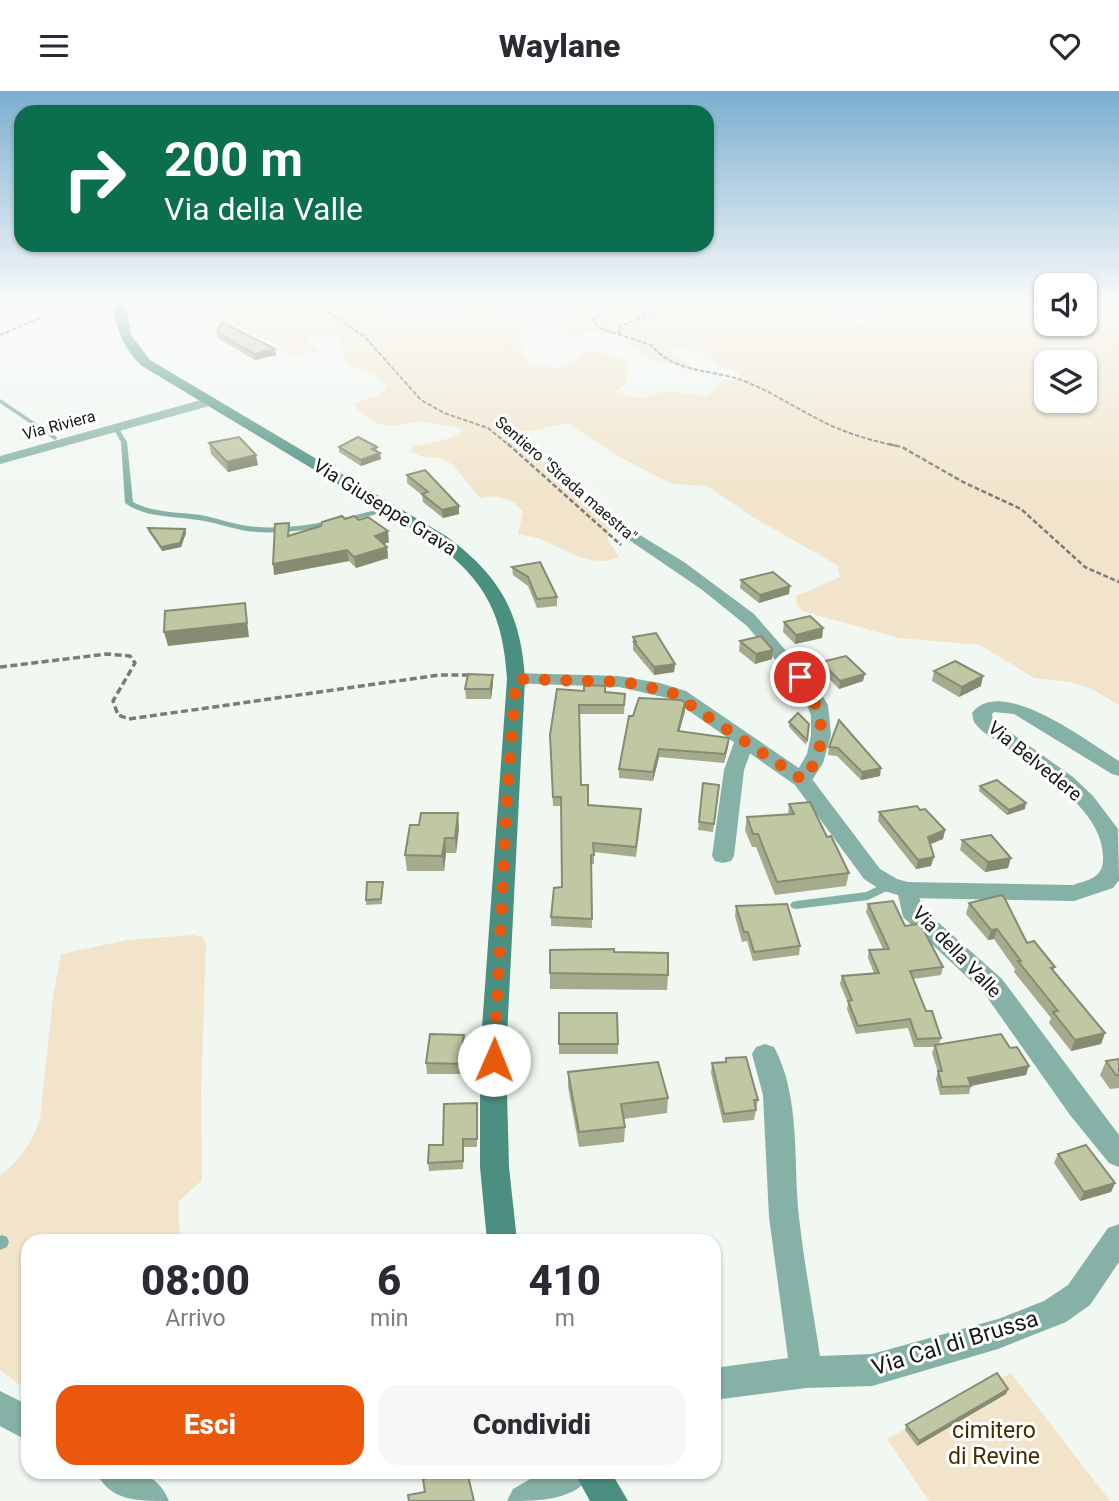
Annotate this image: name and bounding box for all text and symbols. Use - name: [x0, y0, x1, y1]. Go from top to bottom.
- icon: menu: [35, 27, 73, 65]
- text: Waylane: [499, 27, 620, 65]
- icon: heart: [1046, 27, 1084, 65]
- text: 200 m: [164, 131, 303, 188]
- icon: right: [49, 133, 140, 224]
- text: Via della Valle: [164, 190, 363, 228]
- map controls: [1034, 273, 1097, 413]
- button: sound: [1034, 273, 1097, 336]
- button: layers: [1034, 350, 1097, 413]
- street label: Via Riviera: [21, 406, 97, 444]
- street label: Sentiero "Strada maestra": [491, 412, 641, 546]
- street label: Via Giuseppe Grava: [309, 454, 461, 560]
- pin: [770, 647, 830, 707]
- icon: arrive: [781, 658, 819, 696]
- street label: Via Belvedere: [983, 716, 1087, 806]
- street label: Via della Valle: [908, 902, 1006, 1002]
- position arrow: [457, 1023, 531, 1097]
- text: 08:00: [141, 1256, 250, 1305]
- text: 6: [377, 1256, 401, 1305]
- text: 410: [528, 1256, 601, 1305]
- text: Arrivo: [165, 1305, 226, 1332]
- text: min: [370, 1305, 408, 1332]
- text: m: [555, 1305, 575, 1332]
- street label: Via Cal di Brussa: [869, 1305, 1041, 1381]
- button: Esci: [56, 1385, 364, 1465]
- button: Condividi: [378, 1385, 686, 1465]
- park label: cimitero di Revine: [948, 1417, 1040, 1470]

